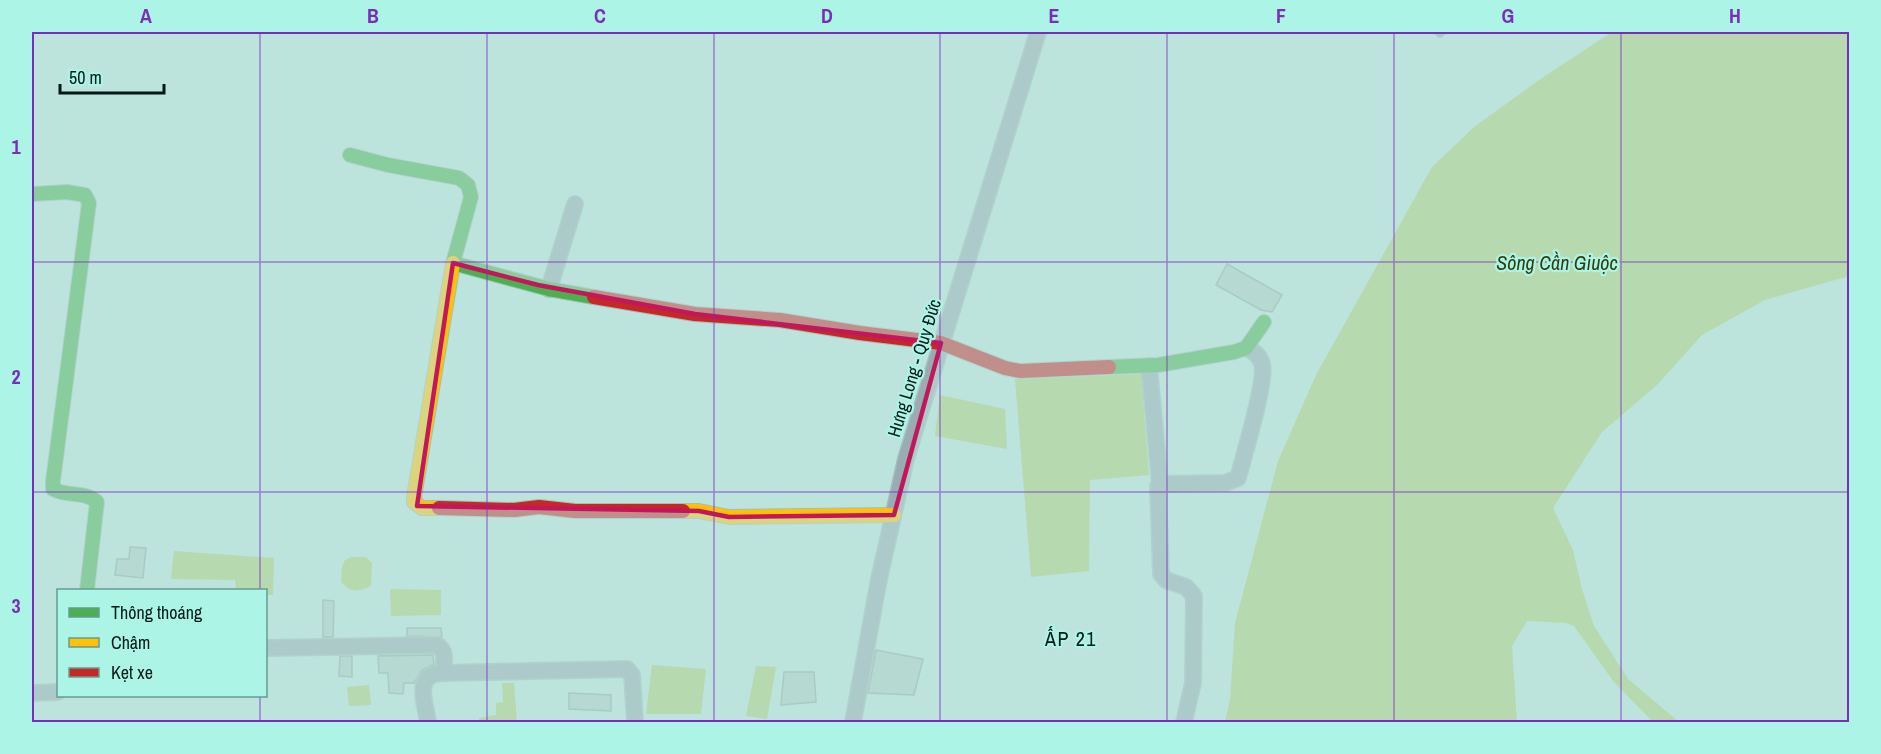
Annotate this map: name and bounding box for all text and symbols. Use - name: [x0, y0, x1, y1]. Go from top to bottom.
- text: A: [140, 2, 152, 29]
- text: B: [367, 2, 379, 29]
- text: C: [594, 2, 606, 29]
- text: D: [821, 2, 833, 29]
- text: E: [1049, 2, 1060, 29]
- text: F: [1276, 2, 1286, 29]
- text: G: [1502, 2, 1514, 29]
- text: H: [1729, 2, 1741, 29]
- scale bar: [60, 57, 164, 95]
- text: 50 m: [69, 65, 102, 90]
- text: 1: [11, 133, 21, 160]
- water label: Sông Cần Giuộc: [1496, 249, 1618, 276]
- street label: Hưng Long - Quy Đức: [881, 296, 947, 440]
- text: 2: [11, 363, 21, 390]
- legend: [57, 589, 267, 697]
- text: 3: [11, 592, 21, 619]
- text: Thông thoáng: [111, 600, 203, 625]
- district label: ẤP 21: [1044, 625, 1097, 652]
- text: Chậm: [111, 630, 150, 655]
- text: Kẹt xe: [111, 660, 153, 685]

